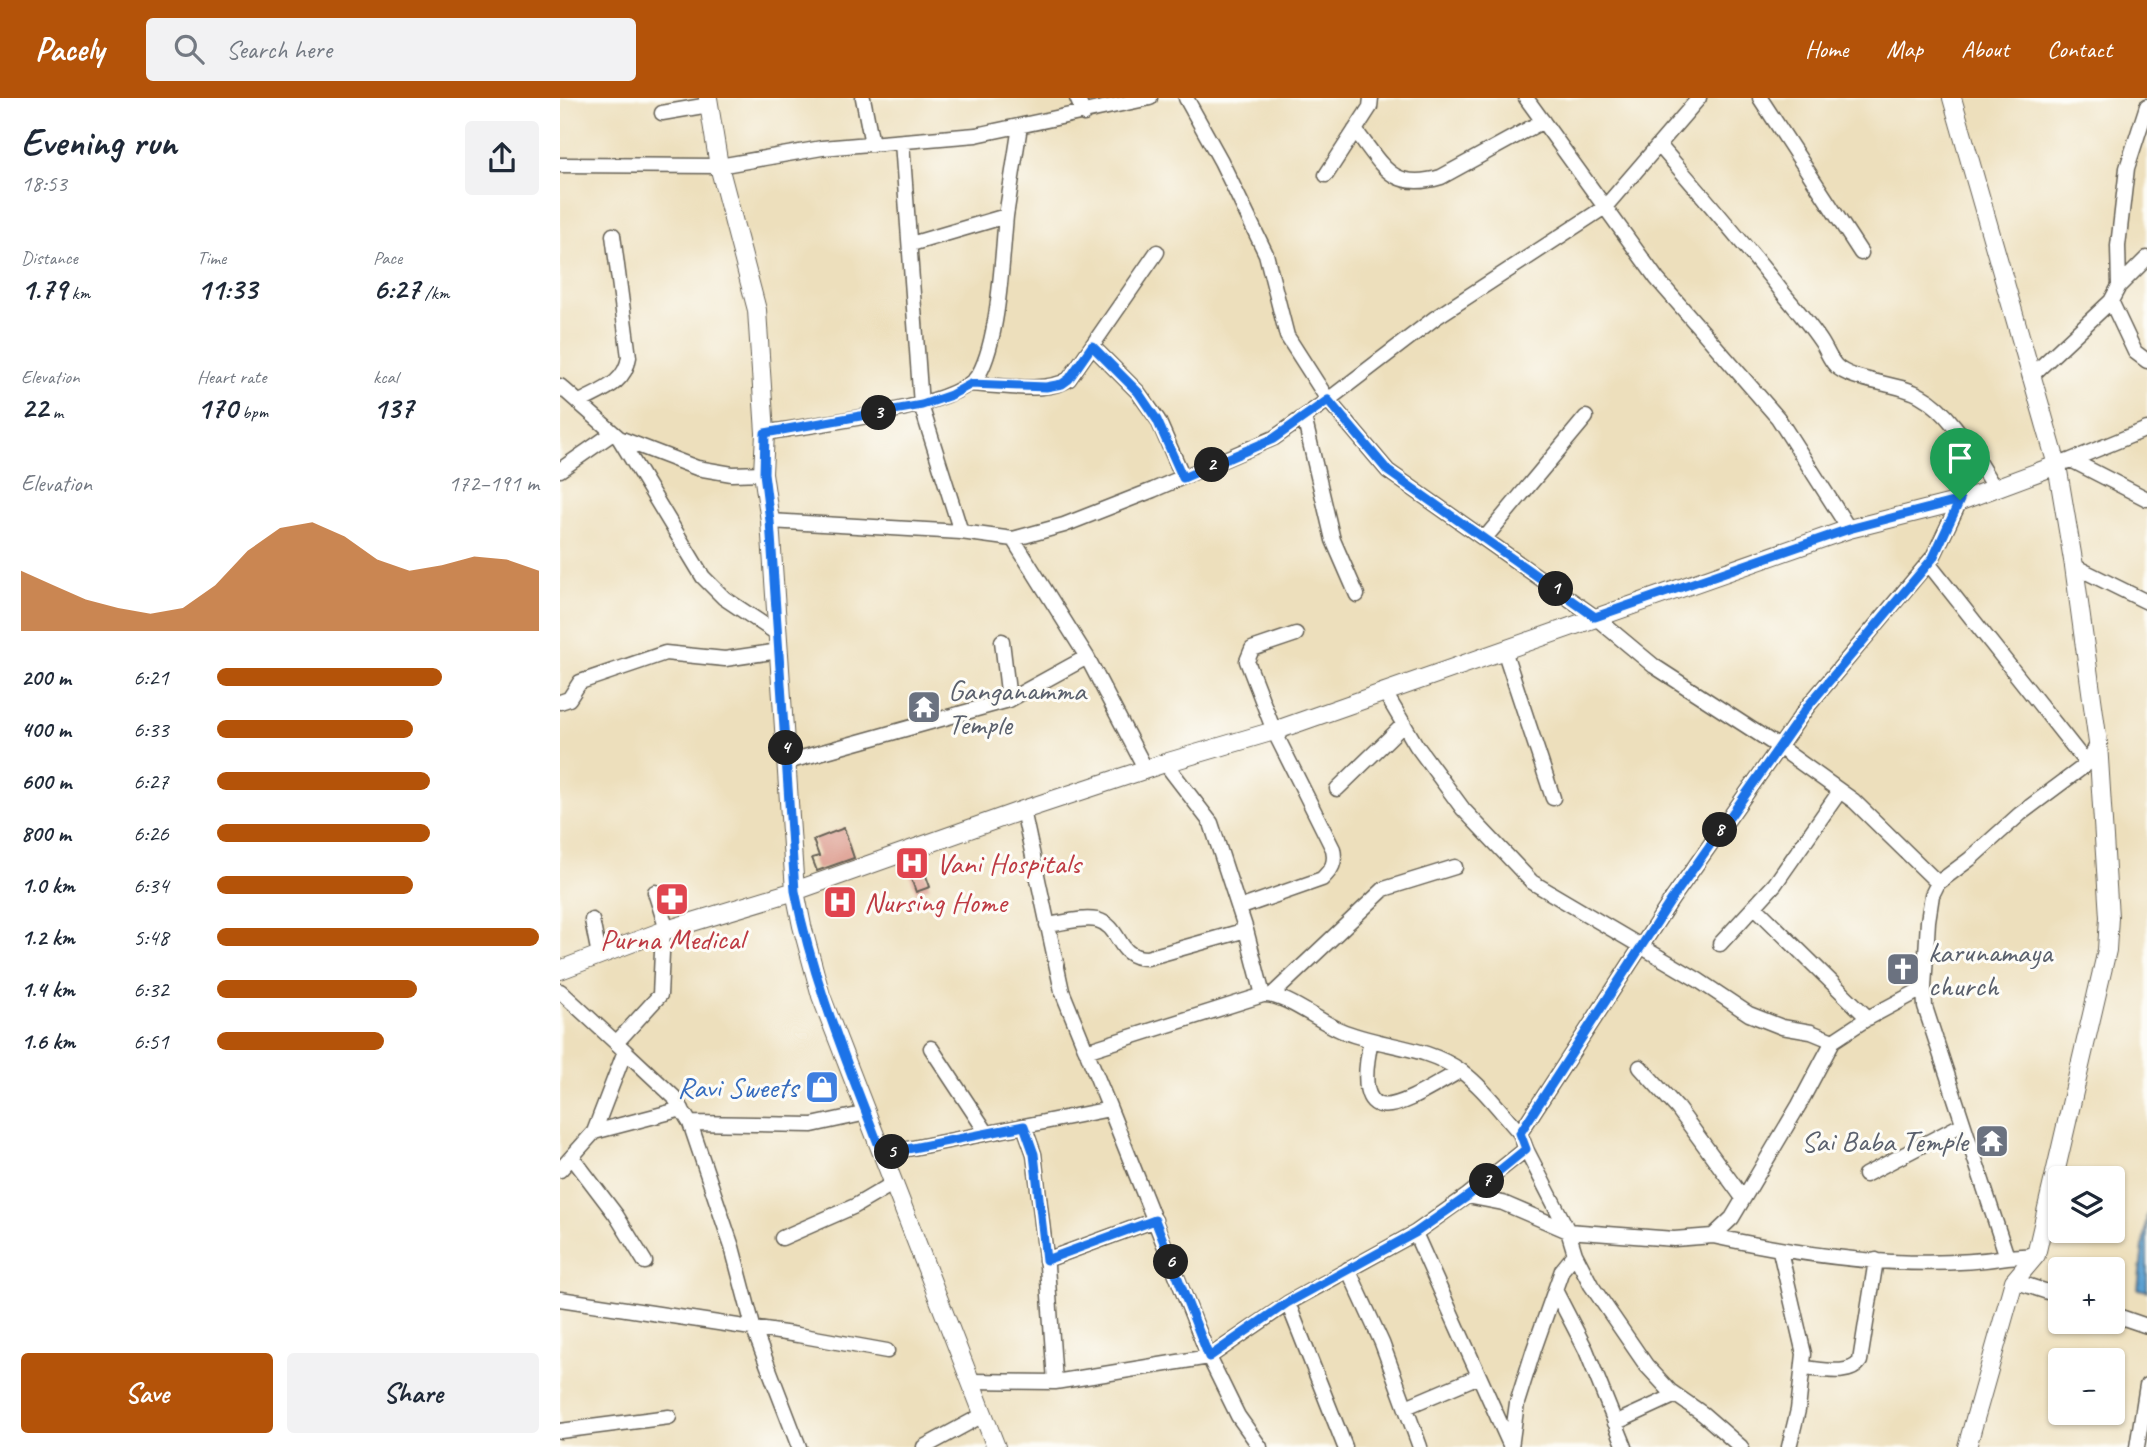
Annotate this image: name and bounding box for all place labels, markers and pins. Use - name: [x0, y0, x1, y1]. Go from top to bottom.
- pin: 3: [862, 396, 896, 430]
- pin: [1930, 428, 1990, 500]
- pin: 2: [1194, 448, 1230, 482]
- pin: 1: [1538, 572, 1574, 606]
- place label: Ganganamma Temple: [948, 671, 1088, 743]
- temple icon: Ganganamma Temple: [905, 688, 943, 726]
- pin: 4: [768, 730, 804, 766]
- pin: 8: [1702, 812, 1738, 848]
- hospital icon: Vani Hospitals: [893, 844, 931, 882]
- place label: Vani Hospitals: [936, 844, 1083, 882]
- pharmacy icon: Purna Medical: [653, 880, 691, 918]
- hospital icon: Nursing Home: [821, 883, 859, 921]
- place label: Nursing Home: [864, 883, 1009, 921]
- place label: Purna Medical: [600, 920, 749, 958]
- place label: karunamaya church: [1928, 933, 2054, 1005]
- church icon: karunamaya church: [1884, 950, 1922, 988]
- place label: Ravi Sweets: [677, 1068, 801, 1106]
- shop icon: Ravi Sweets: [803, 1068, 841, 1106]
- place label: Sai Baba Temple: [1801, 1122, 1970, 1160]
- temple icon: Sai Baba Temple: [1973, 1122, 2011, 1160]
- pin: 5: [874, 1134, 910, 1170]
- pin: 7: [1469, 1164, 1504, 1198]
- pin: 6: [1154, 1244, 1188, 1280]

